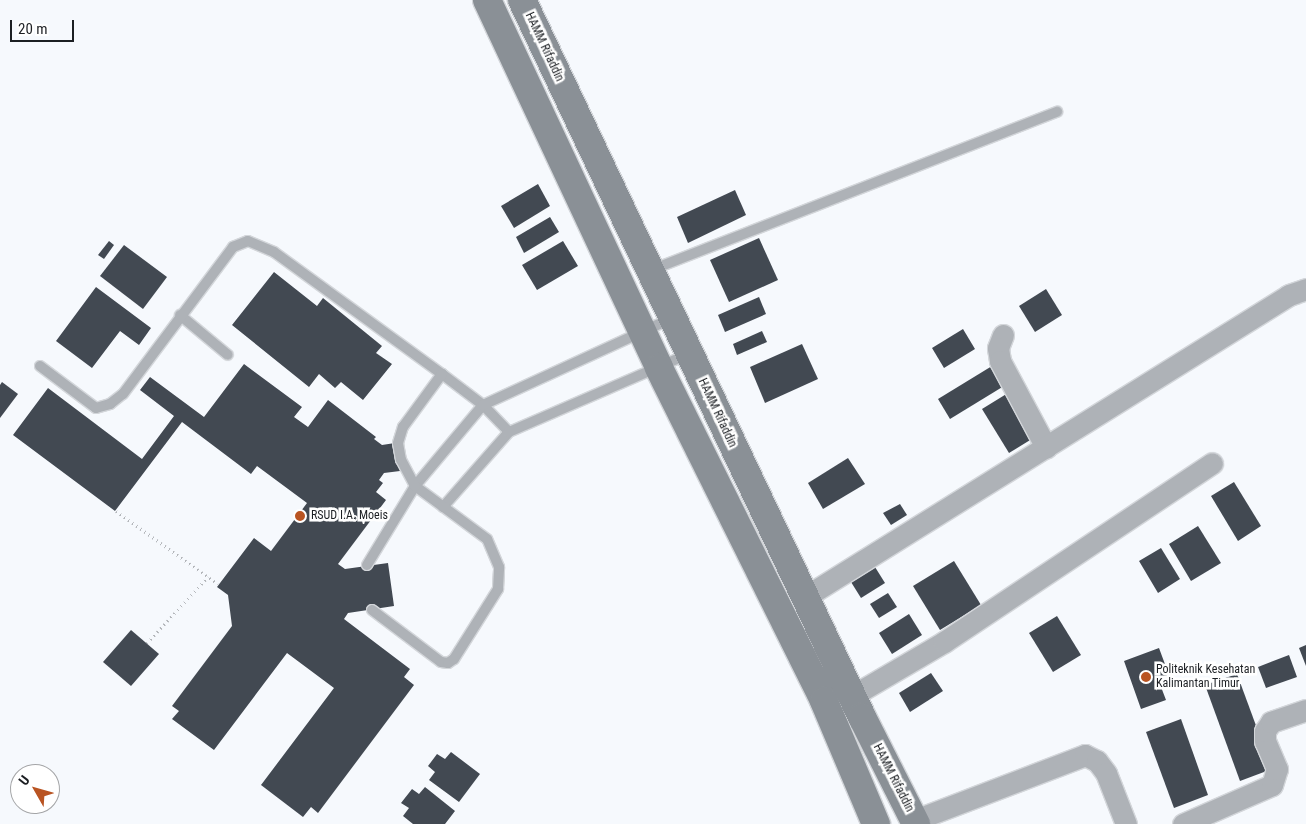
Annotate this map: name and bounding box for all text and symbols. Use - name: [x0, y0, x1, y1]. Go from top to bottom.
- scale bar: [12, 10, 76, 42]
- street label: HAMM Rifaddin: [522, 10, 566, 84]
- text: 20 m: [18, 20, 48, 38]
- street label: HAMM Rifaddin: [695, 376, 739, 450]
- marker: RSUD I.A. Moeis: [293, 509, 307, 523]
- place label: RSUD I.A. Moeis: [311, 509, 388, 523]
- place label: Politeknik Kesehatan Kalimantan Timur: [1156, 663, 1255, 691]
- marker: Politeknik Kesehatan Kalimantan Timur: [1140, 671, 1152, 683]
- street label: HAMM Rifaddin: [870, 742, 916, 814]
- north arrow: [10, 764, 60, 814]
- text: U: [15, 772, 33, 788]

